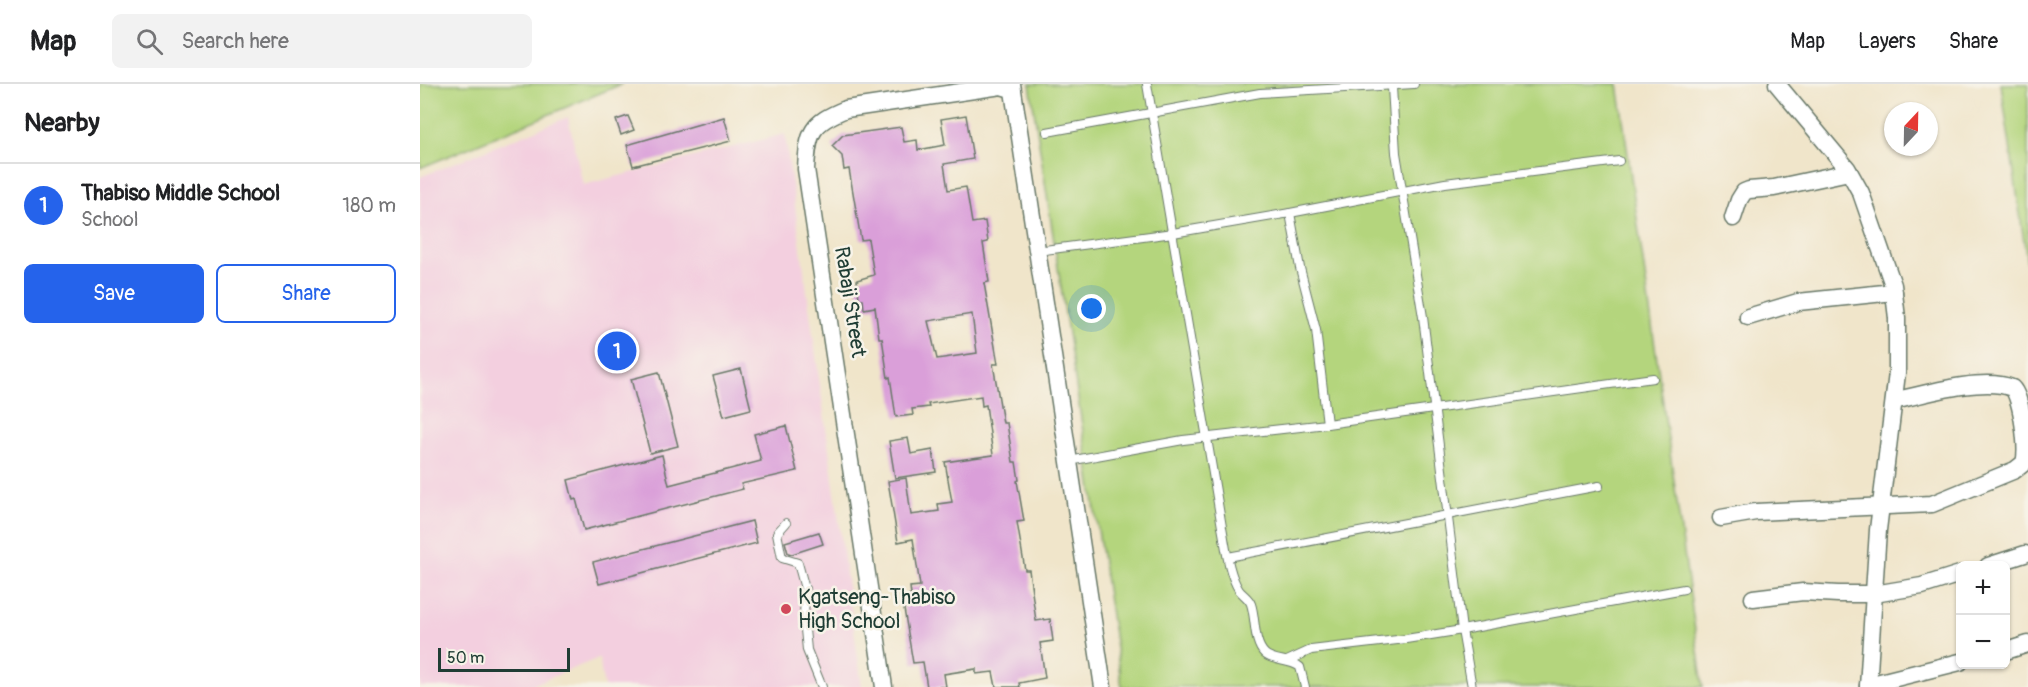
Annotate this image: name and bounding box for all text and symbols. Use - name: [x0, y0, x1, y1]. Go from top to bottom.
- search box: [112, 14, 532, 68]
- text: Map: [30, 24, 76, 59]
- icon: search: [133, 25, 166, 58]
- text: Search here: [181, 27, 289, 55]
- text: Map: [1790, 28, 1825, 55]
- text: Layers: [1858, 28, 1916, 55]
- text: Share: [1949, 28, 1998, 55]
- north arrow: [1884, 102, 1938, 156]
- text: Nearby: [24, 107, 100, 139]
- text: Thabiso Middle School: [81, 179, 280, 207]
- text: 1: [40, 193, 47, 218]
- text: 180 m: [342, 193, 396, 218]
- text: School: [81, 207, 138, 232]
- street label: Rabaji Street: [828, 245, 872, 360]
- button: Save: [24, 264, 204, 323]
- button: Share: [216, 264, 396, 323]
- your location: [1077, 294, 1106, 323]
- pin: 1: [598, 328, 636, 374]
- map controls: [1956, 561, 2010, 669]
- button: +: [1956, 561, 2010, 615]
- place label: Kgatseng-Thabiso High School: [798, 584, 956, 635]
- marker: Kgatseng-Thabiso High School: [779, 602, 793, 616]
- button: −: [1956, 615, 2010, 669]
- scale bar: [438, 645, 570, 672]
- text: 50 m: [447, 648, 484, 668]

